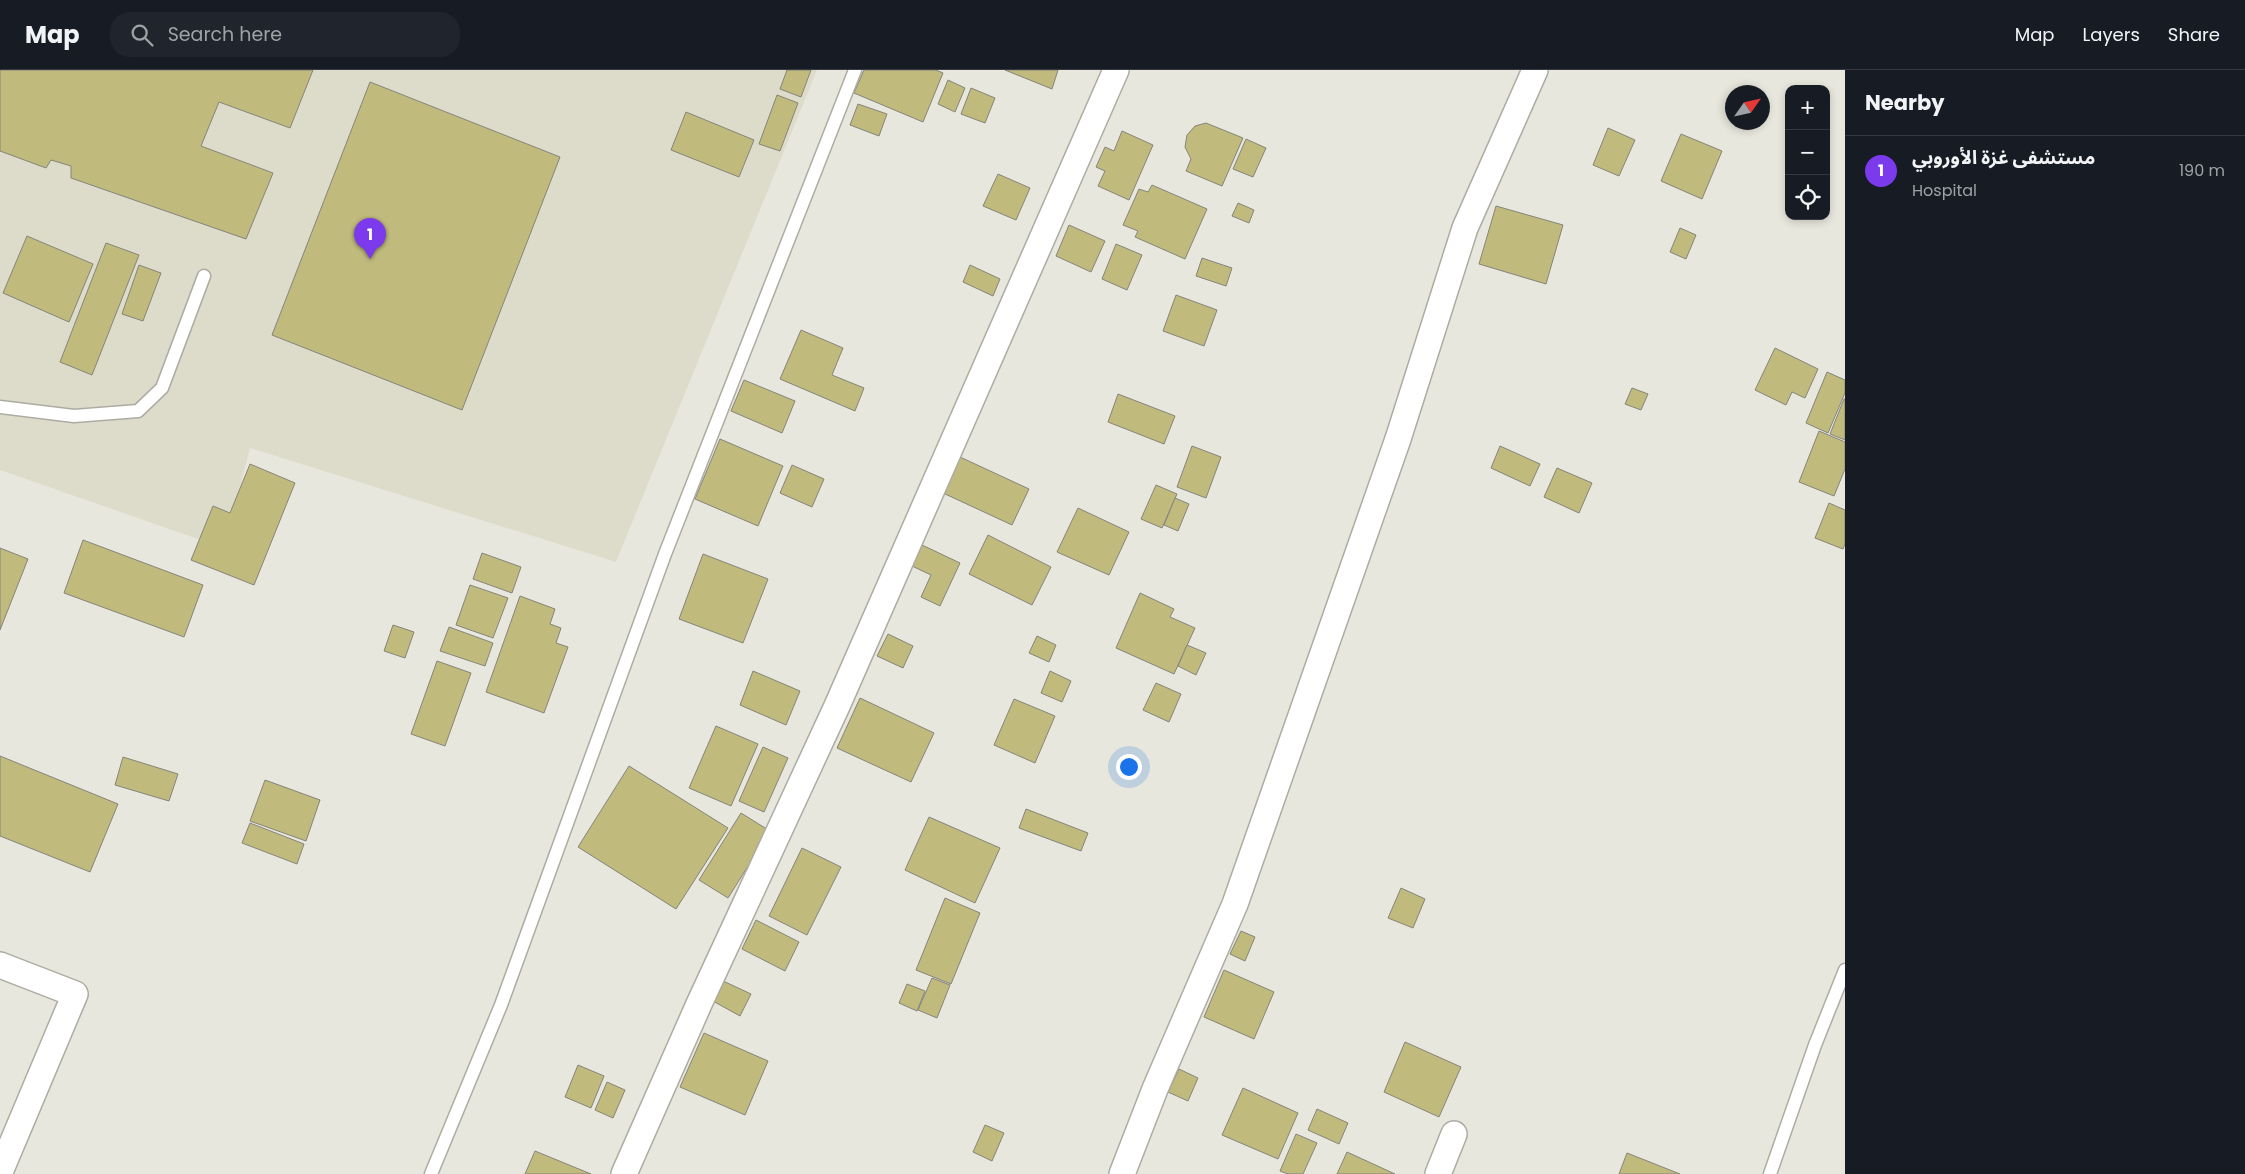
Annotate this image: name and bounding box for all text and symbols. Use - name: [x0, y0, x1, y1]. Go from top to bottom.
- search box: [110, 12, 460, 57]
- text: Map: [25, 18, 80, 51]
- icon: search: [128, 21, 156, 49]
- text: Search here: [168, 21, 282, 48]
- text: Map: [2015, 22, 2055, 47]
- text: Layers: [2083, 22, 2140, 47]
- text: Share: [2168, 22, 2220, 47]
- north arrow: [1725, 85, 1770, 130]
- map controls: [1785, 85, 1830, 220]
- button: +: [1785, 85, 1830, 130]
- text: Nearby: [1865, 88, 1945, 117]
- button: −: [1785, 130, 1830, 175]
- text: مستشفى غزة الأوروبي: [1912, 144, 2095, 171]
- text: 1: [1878, 159, 1884, 182]
- text: 190 m: [2179, 159, 2225, 182]
- button: locate: [1785, 175, 1830, 220]
- text: Hospital: [1912, 179, 1977, 202]
- pin: 1: [354, 218, 386, 259]
- your location: [1116, 754, 1142, 780]

